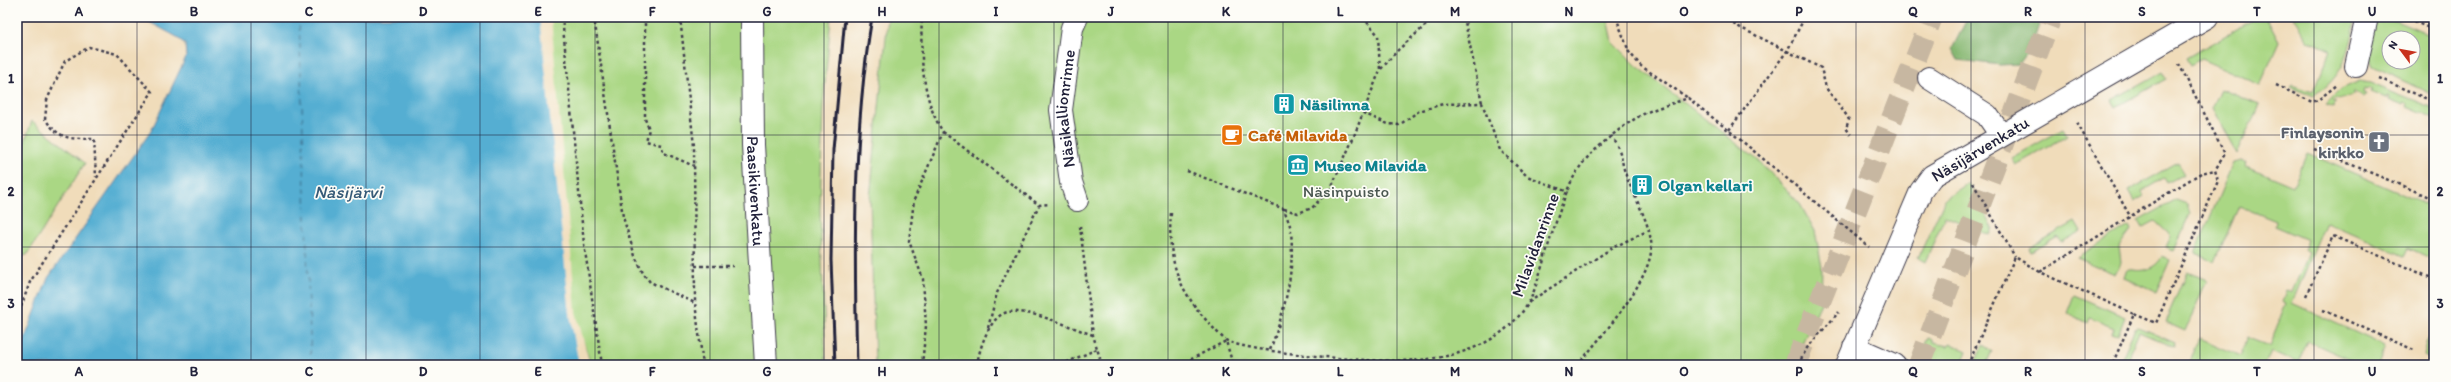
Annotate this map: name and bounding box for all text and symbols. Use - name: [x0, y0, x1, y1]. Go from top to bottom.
- text: A: [74, 4, 84, 19]
- text: B: [190, 4, 199, 19]
- text: C: [305, 4, 314, 19]
- text: D: [419, 4, 428, 19]
- text: E: [534, 4, 542, 19]
- text: F: [649, 4, 656, 19]
- text: G: [763, 4, 772, 19]
- text: H: [878, 4, 887, 19]
- text: I: [994, 4, 999, 19]
- text: J: [1107, 4, 1115, 19]
- text: K: [1222, 4, 1231, 19]
- text: L: [1337, 4, 1344, 19]
- text: M: [1450, 4, 1460, 19]
- text: N: [1565, 4, 1574, 19]
- text: O: [1679, 4, 1689, 19]
- text: P: [1795, 4, 1803, 19]
- text: Q: [1908, 4, 1918, 19]
- text: R: [2024, 4, 2032, 19]
- text: S: [2138, 4, 2146, 19]
- text: T: [2252, 4, 2261, 19]
- text: U: [2368, 4, 2377, 19]
- north arrow: [2381, 30, 2421, 70]
- text: N: [2385, 38, 2400, 52]
- street label: Näsikallionrinne: [1051, 48, 1079, 169]
- text: 1: [8, 71, 14, 86]
- text: 1: [2437, 71, 2443, 86]
- building icon: Näsilinna: [1271, 91, 1297, 117]
- place label: Näsilinna: [1300, 94, 1370, 114]
- street label: Näsijärvenkatu: [1928, 112, 2033, 186]
- cafe icon: Café Milavida: [1219, 122, 1245, 148]
- place label: Finlaysonin kirkko: [2281, 122, 2364, 162]
- place label: Café Milavida: [1248, 125, 1348, 145]
- church icon: Finlaysonin kirkko: [2366, 129, 2392, 155]
- street label: Paasikivenkatu: [743, 136, 769, 247]
- museum icon: Museo Milavida: [1285, 152, 1311, 178]
- place label: Museo Milavida: [1314, 155, 1427, 175]
- building icon: Olgan kellari: [1629, 172, 1655, 198]
- place label: Olgan kellari: [1658, 175, 1753, 196]
- water label: Näsijärvi: [314, 181, 384, 203]
- park label: Näsinpuisto: [1303, 181, 1389, 201]
- text: 2: [8, 184, 15, 199]
- text: 2: [2437, 184, 2444, 199]
- street label: Milavidanrinne: [1507, 190, 1563, 300]
- text: 3: [7, 296, 15, 311]
- text: 3: [2436, 296, 2444, 311]
- text: A: [74, 364, 84, 379]
- text: B: [190, 364, 199, 379]
- text: C: [305, 364, 314, 379]
- text: D: [419, 364, 428, 379]
- text: E: [534, 364, 542, 379]
- text: F: [649, 364, 656, 379]
- text: G: [763, 364, 772, 379]
- text: H: [878, 364, 887, 379]
- text: I: [994, 364, 999, 379]
- text: J: [1107, 364, 1115, 379]
- text: K: [1222, 364, 1231, 379]
- text: L: [1337, 364, 1344, 379]
- text: M: [1450, 364, 1460, 379]
- text: N: [1565, 364, 1574, 379]
- text: O: [1679, 364, 1689, 379]
- text: P: [1795, 364, 1803, 379]
- text: Q: [1908, 364, 1918, 379]
- text: R: [2024, 364, 2032, 379]
- text: S: [2138, 364, 2146, 379]
- text: T: [2252, 364, 2261, 379]
- text: U: [2368, 364, 2377, 379]

